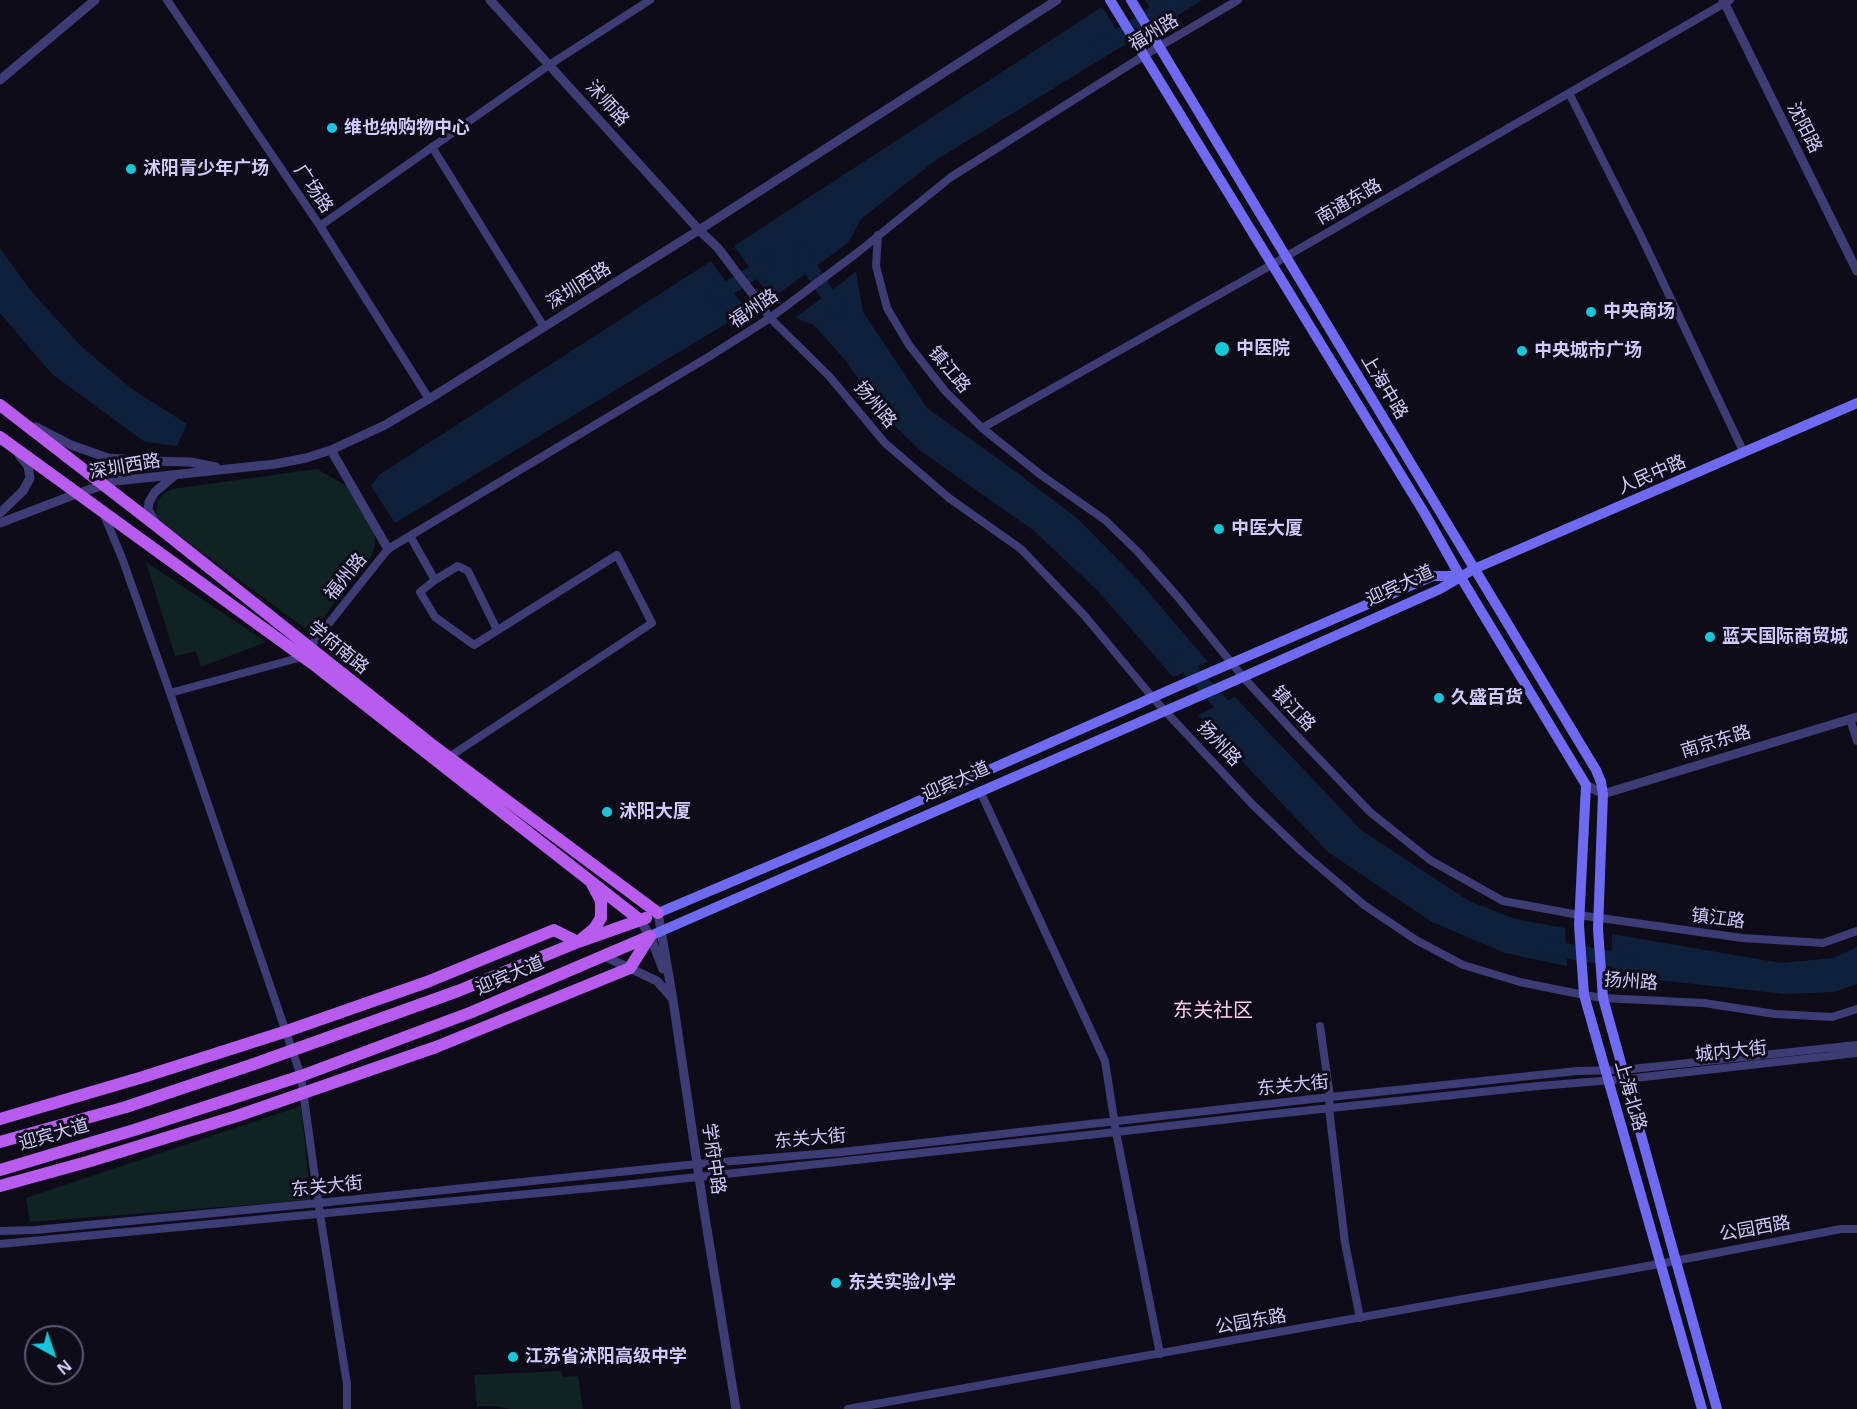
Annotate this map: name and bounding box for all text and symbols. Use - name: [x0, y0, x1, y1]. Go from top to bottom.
- street label: 福州路: [1125, 10, 1183, 56]
- street label: 沭师路: [581, 77, 633, 131]
- street label: 沈阳路: [1782, 99, 1826, 157]
- place label: 维也纳购物中心: [344, 117, 470, 139]
- marker: 维也纳购物中心: [325, 121, 339, 135]
- place label: 沭阳青少年广场: [143, 158, 269, 180]
- street label: 广场路: [289, 161, 337, 217]
- marker: 沭阳青少年广场: [124, 162, 138, 176]
- street label: 南通东路: [1312, 175, 1386, 229]
- street label: 深圳西路: [543, 258, 615, 314]
- street label: 福州路: [726, 285, 782, 333]
- place label: 中央商场: [1603, 301, 1675, 323]
- marker: 中央商场: [1584, 305, 1598, 319]
- place label: 中医院: [1236, 338, 1290, 360]
- marker: 中医院: [1213, 340, 1231, 358]
- place label: 中央城市广场: [1534, 340, 1642, 362]
- street label: 镇江路: [923, 342, 975, 398]
- marker: 中央城市广场: [1515, 344, 1529, 358]
- street label: 上海中路: [1356, 351, 1412, 423]
- street label: 扬州路: [849, 377, 901, 433]
- street label: 深圳西路: [88, 450, 162, 484]
- street label: 人民中路: [1615, 451, 1689, 499]
- place label: 中医大厦: [1231, 518, 1303, 540]
- marker: 中医大厦: [1212, 522, 1226, 536]
- street label: 福州路: [321, 549, 371, 605]
- street label: 迎宾大道: [1363, 561, 1437, 611]
- street label: 学府南路: [303, 617, 373, 679]
- place label: 蓝天国际商贸城: [1722, 626, 1848, 648]
- marker: 蓝天国际商贸城: [1703, 630, 1717, 644]
- street label: 镇江路: [1267, 682, 1319, 736]
- place label: 久盛百货: [1451, 687, 1523, 709]
- marker: 久盛百货: [1432, 691, 1446, 705]
- street label: 扬州路: [1193, 717, 1245, 771]
- street label: 南京东路: [1678, 721, 1754, 763]
- street label: 迎宾大道: [919, 757, 993, 807]
- place label: 沭阳大厦: [619, 801, 691, 823]
- marker: 沭阳大厦: [600, 805, 614, 819]
- street label: 镇江路: [1690, 905, 1746, 933]
- street label: 迎宾大道: [473, 952, 547, 1000]
- street label: 扬州路: [1603, 969, 1659, 995]
- district label: 东关社区: [1173, 999, 1253, 1023]
- street label: 城内大街: [1694, 1037, 1768, 1067]
- street label: 上海北路: [1610, 1058, 1650, 1134]
- street label: 东关大街: [1256, 1071, 1330, 1101]
- street label: 迎宾大道: [16, 1115, 92, 1155]
- street label: 学府中路: [697, 1122, 729, 1196]
- street label: 东关大街: [773, 1125, 847, 1153]
- street label: 东关大街: [290, 1172, 364, 1202]
- street label: 公园西路: [1718, 1212, 1792, 1246]
- place label: 东关实验小学: [848, 1272, 956, 1294]
- marker: 东关实验小学: [829, 1276, 843, 1290]
- street label: 公园东路: [1214, 1305, 1288, 1339]
- north arrow: [24, 1325, 84, 1385]
- place label: 江苏省沭阳高级中学: [525, 1346, 687, 1368]
- marker: 江苏省沭阳高级中学: [506, 1350, 520, 1364]
- text: N: [52, 1355, 76, 1380]

